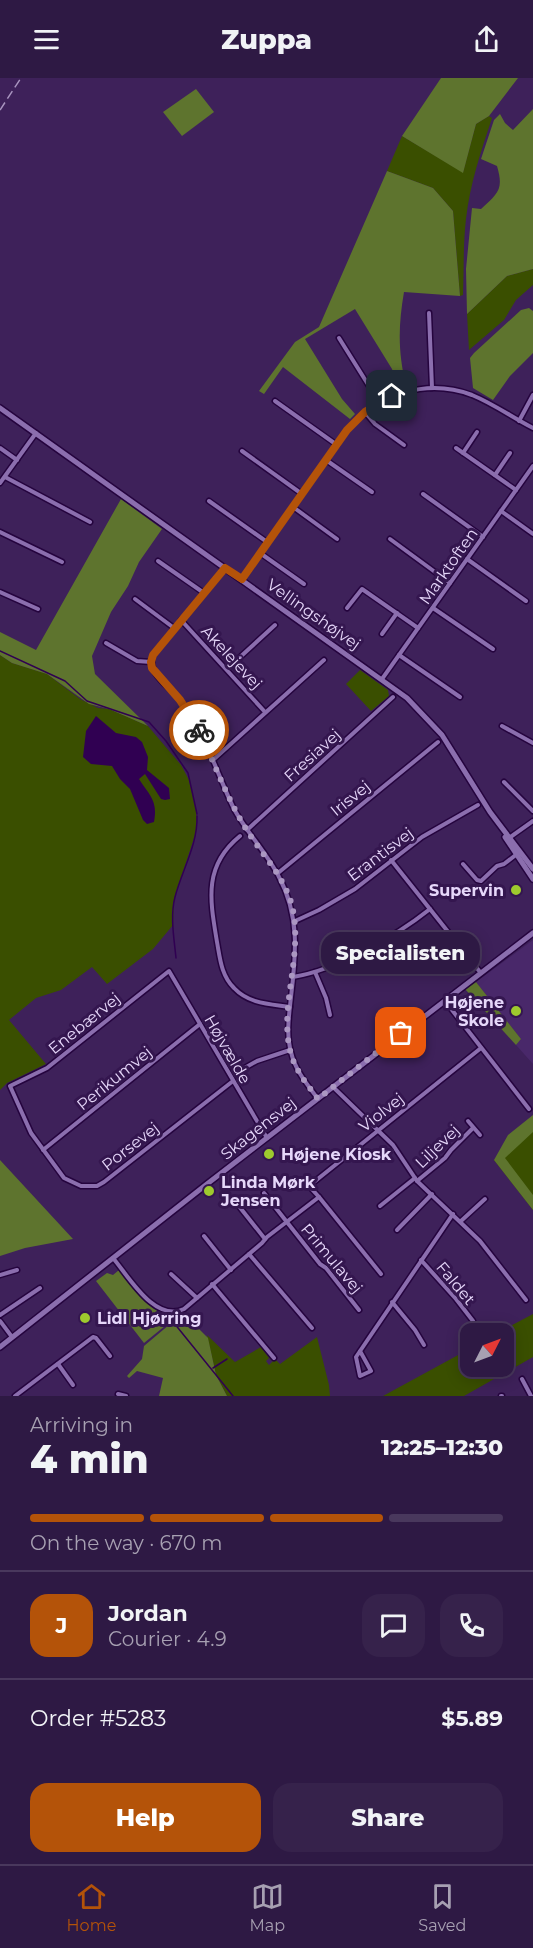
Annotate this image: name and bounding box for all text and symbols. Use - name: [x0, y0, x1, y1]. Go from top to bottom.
- icon: menu: [30, 23, 63, 56]
- text: Zuppa: [221, 23, 312, 56]
- icon: share: [470, 23, 503, 56]
- pin: [366, 370, 417, 421]
- icon: home: [375, 379, 408, 412]
- street label: Marktoften: [415, 524, 482, 608]
- street label: Vellingshøjvej: [263, 575, 364, 654]
- street label: Akelejevej: [197, 621, 266, 693]
- courier: [169, 700, 229, 760]
- icon: bike: [183, 714, 216, 747]
- street label: Fresiavej: [280, 725, 345, 786]
- street label: Irisvej: [327, 777, 374, 820]
- street label: Erantisvej: [344, 823, 417, 885]
- place label: Supervin: [429, 881, 504, 900]
- marker: Supervin: [509, 883, 523, 897]
- callout: Specialisten: [322, 931, 480, 973]
- text: Specialisten: [336, 941, 465, 965]
- street label: Enebærvej: [45, 989, 124, 1058]
- place label: Højene Skole: [444, 993, 504, 1030]
- marker: Højene Skole: [509, 1004, 523, 1018]
- pin: [375, 1007, 426, 1058]
- street label: Højvælde: [200, 1011, 255, 1087]
- icon: bag: [384, 1016, 417, 1049]
- street label: Perikumvej: [73, 1042, 156, 1114]
- street label: Violvej: [355, 1089, 408, 1136]
- street label: Skagensvej: [217, 1093, 300, 1164]
- street label: Porsevej: [98, 1118, 163, 1175]
- street label: Liljevej: [411, 1121, 463, 1172]
- place label: Højene Kiosk: [281, 1145, 392, 1164]
- marker: Højene Kiosk: [262, 1147, 276, 1161]
- place label: Linda Mørk Jensen: [220, 1173, 316, 1210]
- marker: Linda Mørk Jensen: [202, 1184, 216, 1198]
- street label: Primulavej: [297, 1220, 366, 1297]
- street label: Faldet: [432, 1258, 479, 1309]
- place label: Lidl Hjørring: [97, 1309, 201, 1328]
- marker: Lidl Hjørring: [78, 1311, 92, 1325]
- north arrow: [460, 1323, 514, 1377]
- map controls: [460, 1323, 514, 1377]
- text: Arriving in: [30, 1413, 133, 1437]
- text: 12:25–12:30: [381, 1434, 503, 1461]
- text: 4 min: [30, 1435, 149, 1483]
- text: On the way · 670 m: [30, 1531, 223, 1555]
- button: chat: [362, 1594, 425, 1657]
- button: phone: [440, 1594, 503, 1657]
- text: Jordan: [108, 1600, 188, 1627]
- text: J: [56, 1612, 67, 1639]
- text: Courier · 4.9: [108, 1627, 227, 1651]
- text: Order #5283: [30, 1705, 166, 1732]
- text: $5.89: [441, 1705, 503, 1732]
- button: Help: [30, 1783, 261, 1852]
- button: Share: [273, 1783, 503, 1852]
- tab: Home: [67, 1880, 116, 1935]
- tab: Map: [250, 1880, 285, 1935]
- tab: Saved: [418, 1880, 466, 1935]

